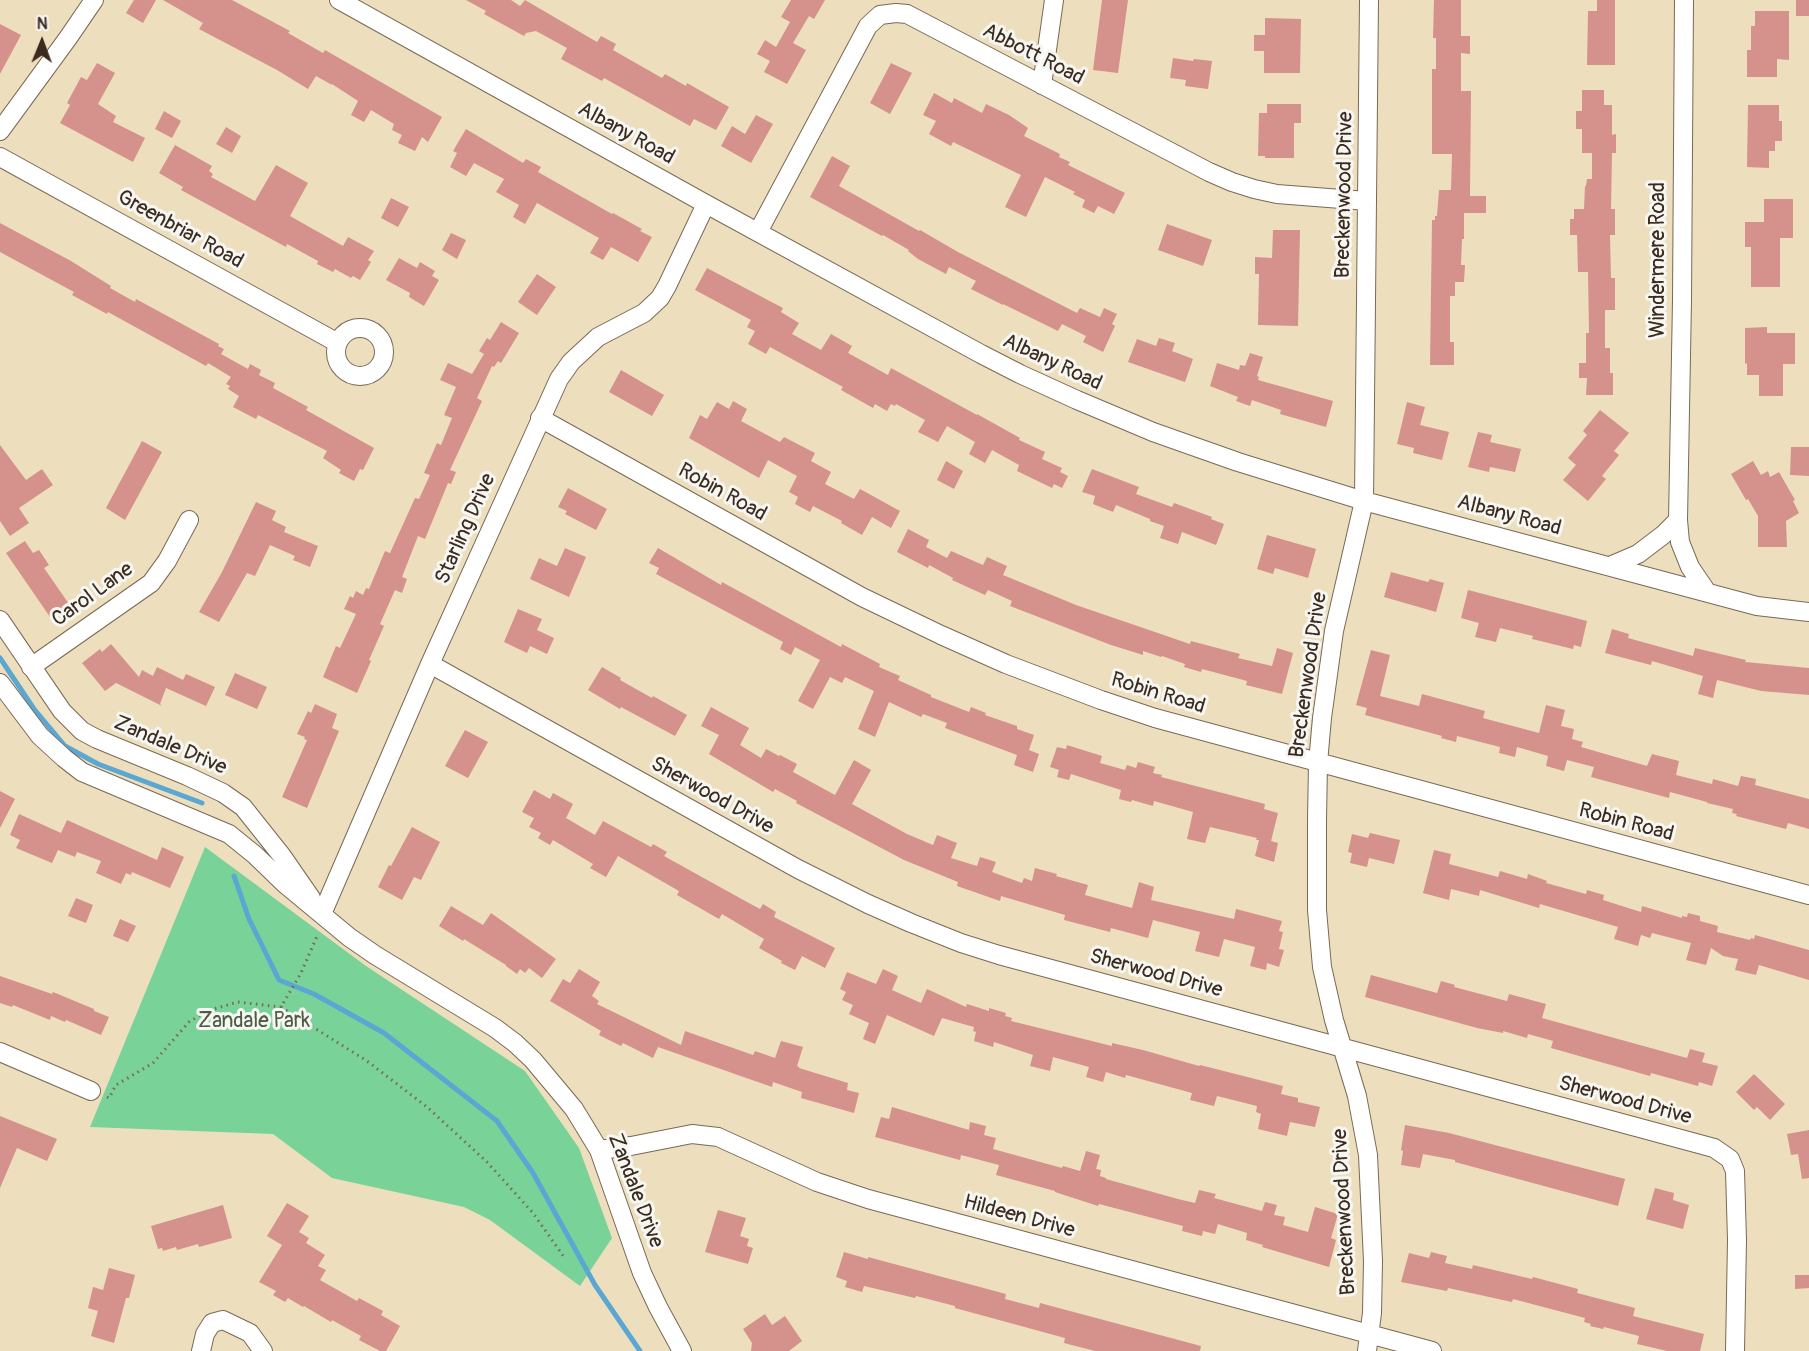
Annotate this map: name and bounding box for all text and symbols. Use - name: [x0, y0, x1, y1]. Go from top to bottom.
- north arrow: [12, 12, 72, 72]
- text: N: [37, 14, 48, 34]
- street label: Abbott Road: [978, 19, 1088, 91]
- street label: Albany Road: [573, 97, 679, 171]
- street label: Breckenwood Drive: [1331, 111, 1359, 279]
- street label: Windermere Road: [1646, 182, 1672, 338]
- street label: Greenbriar Road: [113, 185, 247, 275]
- street label: Albany Road: [998, 329, 1106, 397]
- street label: Robin Road: [673, 458, 771, 528]
- street label: Starling Drive: [430, 470, 502, 588]
- street label: Albany Road: [1454, 490, 1564, 542]
- street label: Carol Lane: [48, 557, 138, 633]
- street label: Breckenwood Drive: [1285, 591, 1333, 759]
- street label: Robin Road: [1108, 668, 1208, 720]
- street label: Zandale Drive: [110, 711, 230, 781]
- street label: Sherwood Drive: [646, 752, 778, 840]
- street label: Robin Road: [1576, 798, 1676, 848]
- street label: Sherwood Drive: [1087, 944, 1225, 1004]
- park label: Zandale Park: [198, 1009, 310, 1035]
- street label: Sherwood Drive: [1556, 1071, 1694, 1131]
- street label: Breckenwood Drive: [1328, 1128, 1362, 1296]
- street label: Zandale Drive: [602, 1130, 668, 1252]
- street label: Hildeen Drive: [961, 1190, 1077, 1244]

